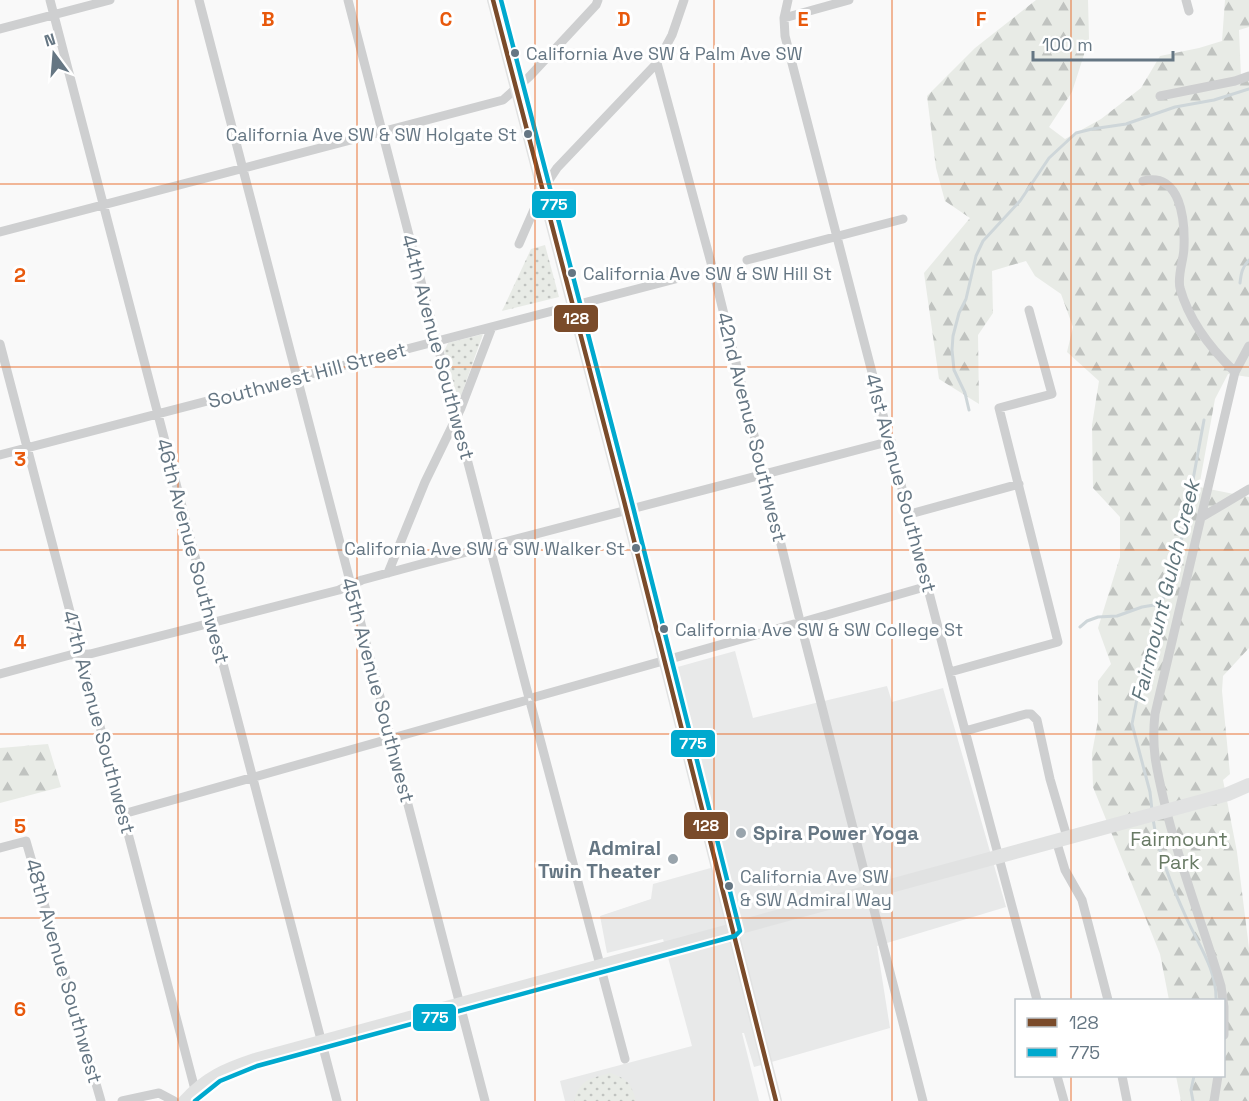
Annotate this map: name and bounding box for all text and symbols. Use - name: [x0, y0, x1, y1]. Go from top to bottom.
- text: B: [261, 6, 275, 32]
- text: C: [440, 6, 453, 32]
- text: D: [617, 6, 631, 32]
- text: E: [797, 6, 809, 32]
- text: F: [976, 6, 987, 32]
- north arrow: [24, 24, 84, 84]
- scale bar: [1033, 24, 1172, 62]
- text: N: [42, 28, 58, 52]
- text: 100 m: [1042, 33, 1093, 56]
- place label: California Ave SW & Palm Ave SW: [526, 42, 803, 65]
- marker: California Ave SW & Palm Ave SW: [509, 47, 521, 59]
- place label: California Ave SW & SW Holgate St: [226, 123, 517, 146]
- marker: California Ave SW & SW Holgate St: [522, 128, 534, 140]
- line badge: 775: [531, 190, 577, 219]
- text: 775: [540, 194, 568, 215]
- street label: 44th Avenue Southwest: [395, 231, 481, 463]
- text: 2: [14, 262, 26, 288]
- place label: California Ave SW & SW Hill St: [583, 262, 832, 285]
- marker: California Ave SW & SW Hill St: [566, 267, 578, 279]
- line badge: 128: [553, 304, 599, 333]
- text: 128: [563, 308, 590, 329]
- street label: 42nd Avenue Southwest: [711, 309, 793, 545]
- street label: Southwest Hill Street: [205, 336, 409, 414]
- street label: 41st Avenue Southwest: [859, 371, 943, 595]
- street label: 46th Avenue Southwest: [150, 435, 236, 667]
- text: 3: [14, 446, 26, 472]
- water label: Fairmount Gulch Creek: [1124, 475, 1206, 705]
- place label: California Ave SW & SW Walker St: [344, 537, 625, 560]
- marker: California Ave SW & SW Walker St: [630, 542, 642, 554]
- street label: 45th Avenue Southwest: [335, 575, 421, 805]
- street label: 47th Avenue Southwest: [57, 607, 141, 837]
- place label: California Ave SW & SW College St: [675, 618, 963, 641]
- marker: California Ave SW & SW College St: [658, 623, 670, 635]
- text: 4: [14, 629, 27, 655]
- line badge: 775: [670, 729, 716, 758]
- text: 775: [679, 733, 707, 754]
- line badge: 128: [683, 811, 729, 840]
- text: 5: [14, 813, 26, 839]
- text: 128: [693, 815, 720, 836]
- place label: Spira Power Yoga: [753, 820, 919, 846]
- marker: Spira Power Yoga: [734, 826, 748, 840]
- park label: Fairmount Park: [1130, 826, 1228, 875]
- place label: Admiral Twin Theater: [538, 835, 661, 884]
- marker: Admiral Twin Theater: [666, 852, 680, 866]
- street label: 48th Avenue Southwest: [19, 856, 109, 1086]
- place label: California Ave SW & SW Admiral Way: [740, 865, 892, 911]
- marker: California Ave SW & SW Admiral Way: [723, 880, 735, 892]
- text: 6: [14, 996, 26, 1022]
- legend: [1015, 999, 1225, 1077]
- line badge: 775: [412, 1003, 457, 1032]
- text: 775: [421, 1007, 449, 1028]
- text: 128: [1069, 1011, 1099, 1034]
- text: 775: [1069, 1041, 1100, 1064]

